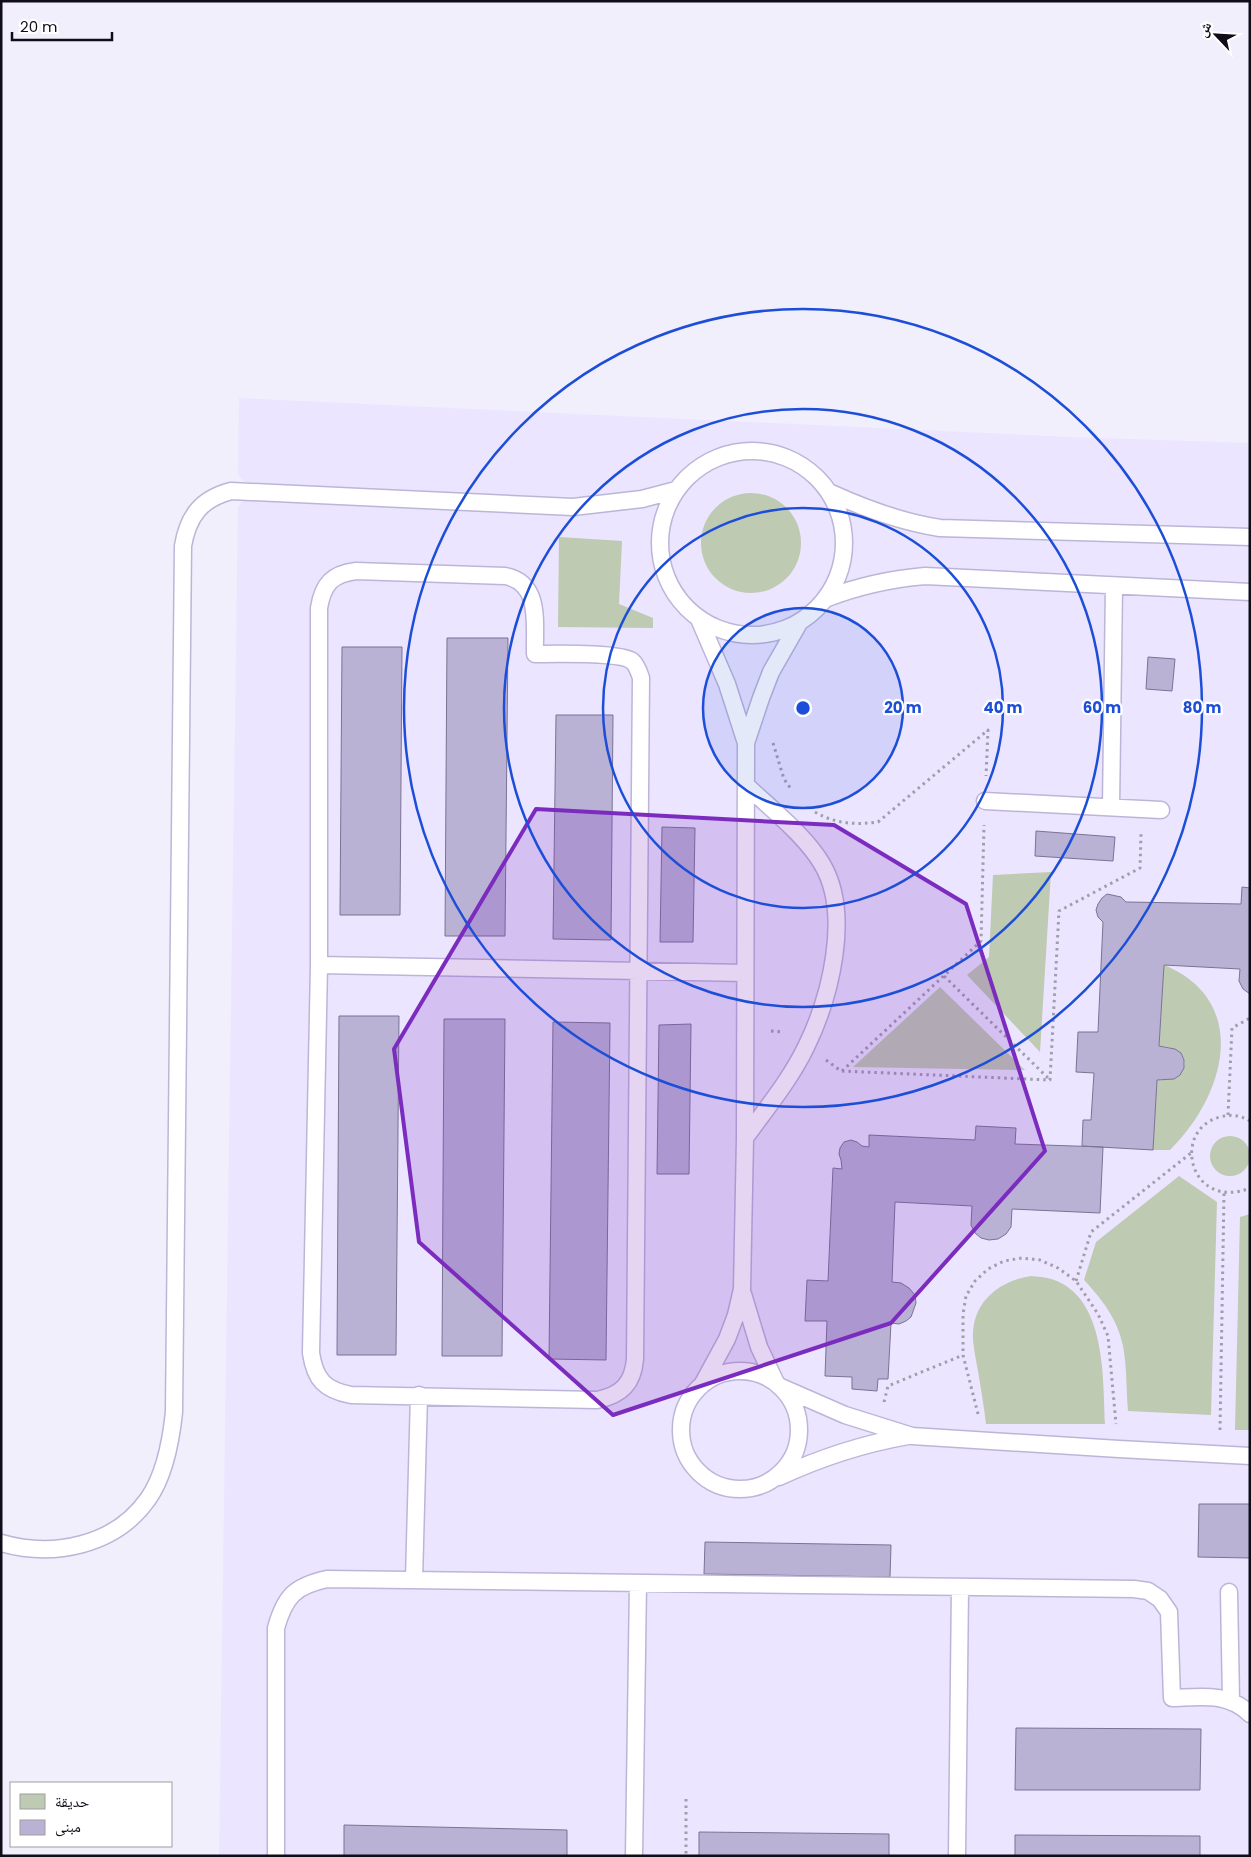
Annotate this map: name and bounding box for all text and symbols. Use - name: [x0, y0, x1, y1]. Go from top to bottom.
- scale bar: [12, 10, 112, 42]
- north arrow: [1191, 10, 1241, 60]
- text: 20 m: [20, 16, 58, 37]
- text: ش: [1192, 18, 1216, 40]
- text: 20 m: [884, 697, 922, 718]
- text: 40 m: [983, 697, 1023, 718]
- text: 60 m: [1083, 697, 1121, 718]
- text: 80 m: [1183, 697, 1221, 718]
- centre of rings: [794, 699, 812, 717]
- legend: [10, 1782, 172, 1847]
- text: حديقة: [55, 1791, 90, 1812]
- text: مبنى: [55, 1816, 81, 1837]

